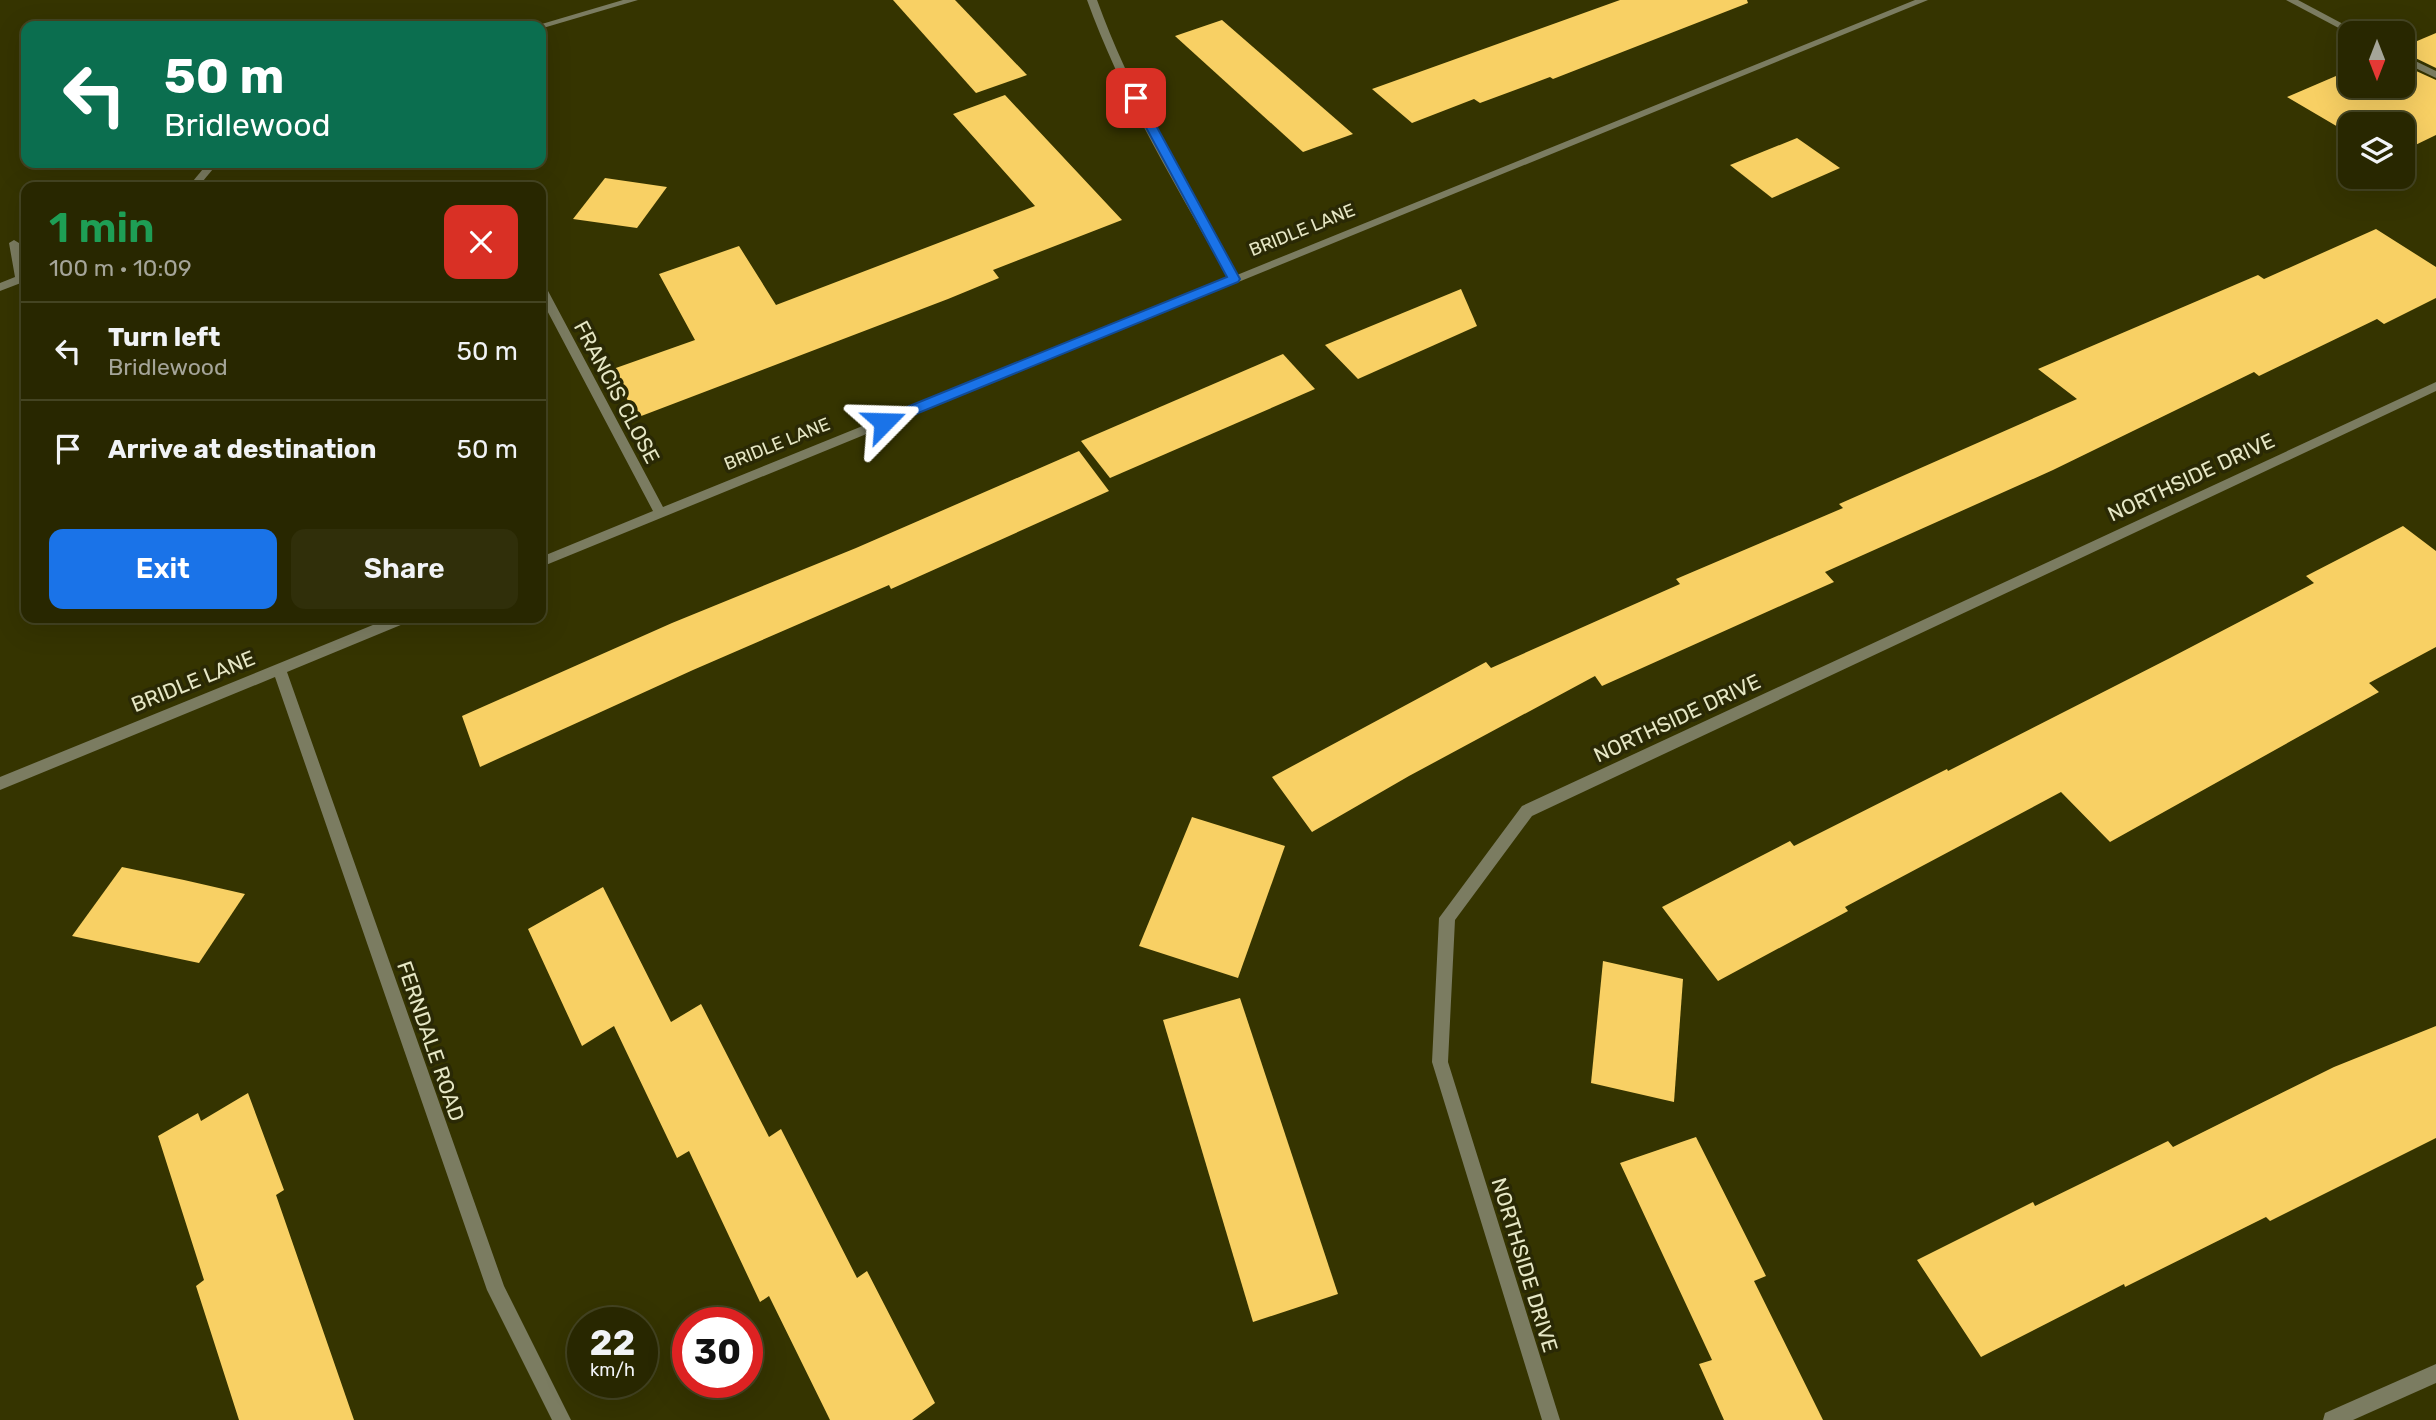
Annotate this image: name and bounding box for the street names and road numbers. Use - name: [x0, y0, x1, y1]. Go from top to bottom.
- street label: BRIDLE LANE: [1246, 199, 1358, 261]
- street label: FRANCIS CLOSE: [569, 316, 665, 468]
- street label: BRIDLE LANE: [721, 413, 833, 475]
- street label: NORTHSIDE DRIVE: [2104, 427, 2278, 527]
- street label: BRIDLE LANE: [128, 645, 258, 717]
- street label: NORTHSIDE DRIVE: [1590, 668, 1764, 768]
- street label: FERNDALE ROAD: [392, 958, 470, 1124]
- street label: NORTHSIDE DRIVE: [1487, 1175, 1563, 1355]

